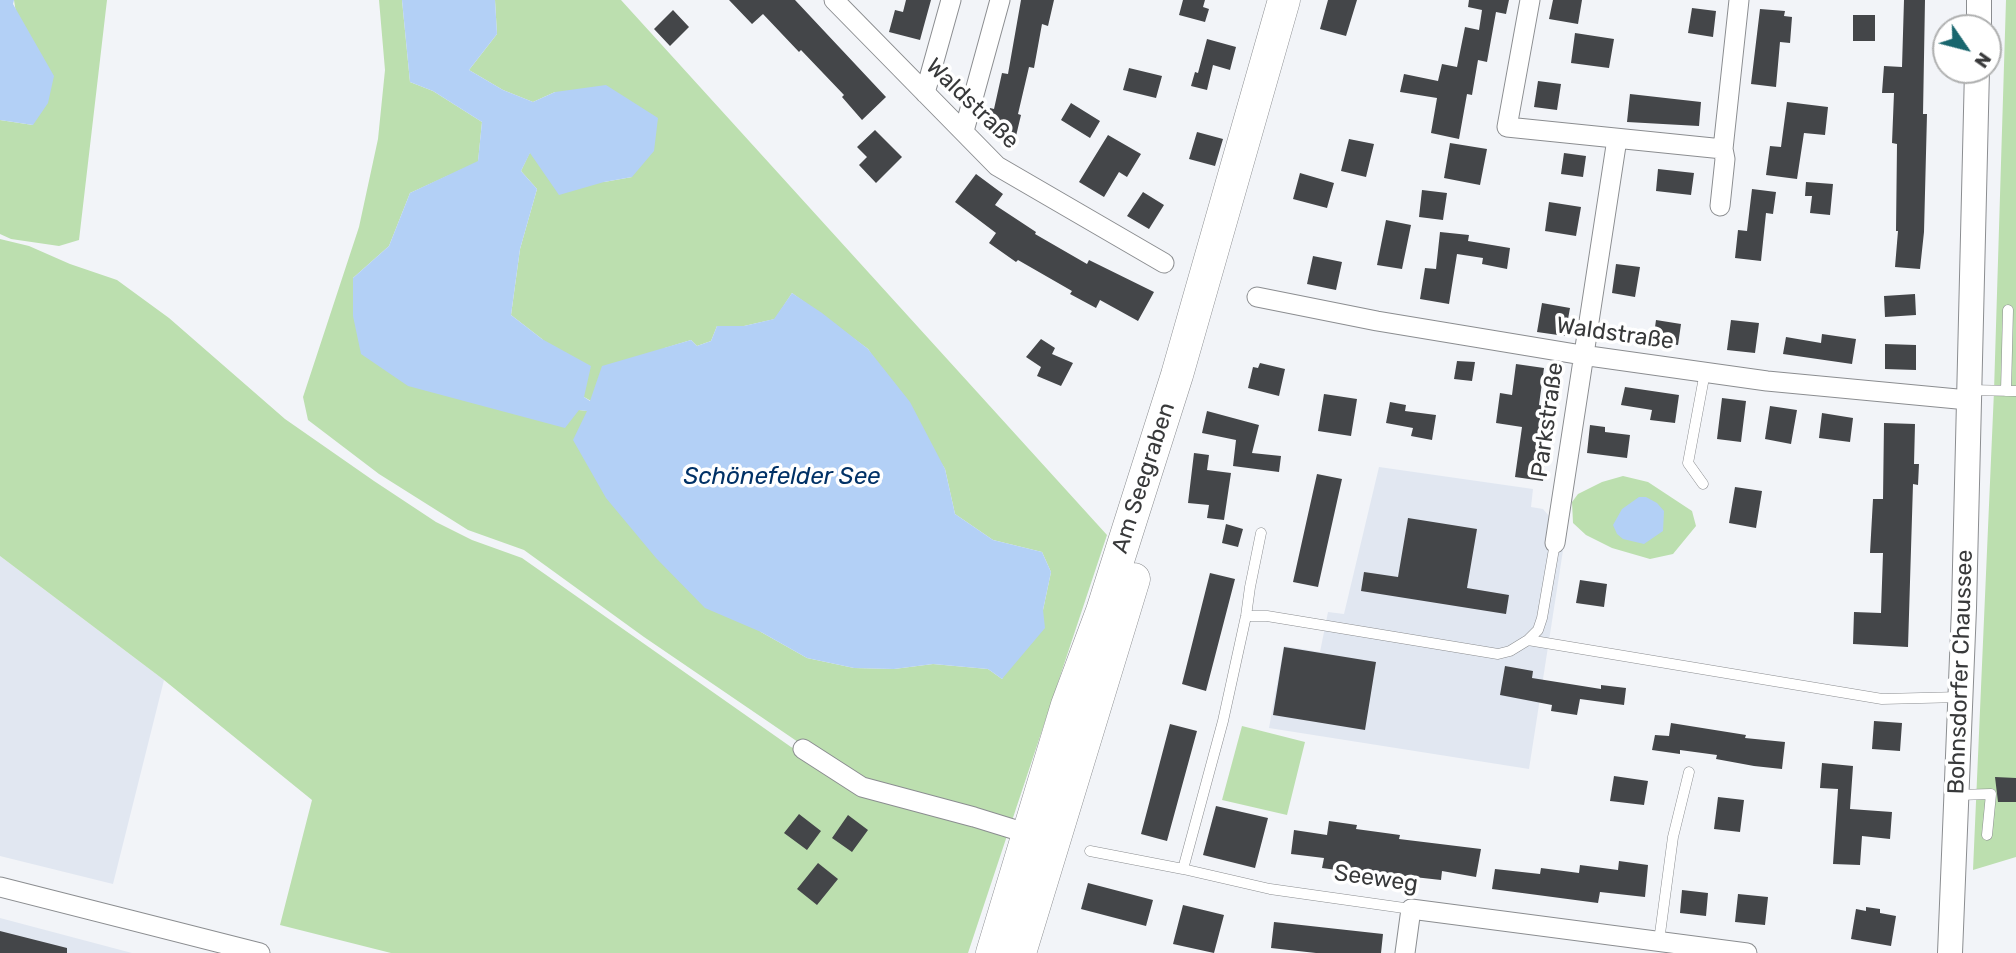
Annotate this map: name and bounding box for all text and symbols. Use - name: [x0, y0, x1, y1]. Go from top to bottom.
- north arrow: [1932, 14, 2002, 84]
- text: N: [1970, 48, 1996, 72]
- street label: Waldstraße: [920, 53, 1024, 155]
- street label: Waldstraße: [1555, 312, 1675, 356]
- street label: Parkstraße: [1526, 361, 1570, 479]
- street label: Am Seegraben: [1107, 399, 1181, 557]
- water label: Schönefelder See: [684, 463, 880, 491]
- street label: Bohnsdorfer Chaussee: [1943, 549, 1979, 795]
- street label: Seeweg: [1332, 859, 1420, 899]

